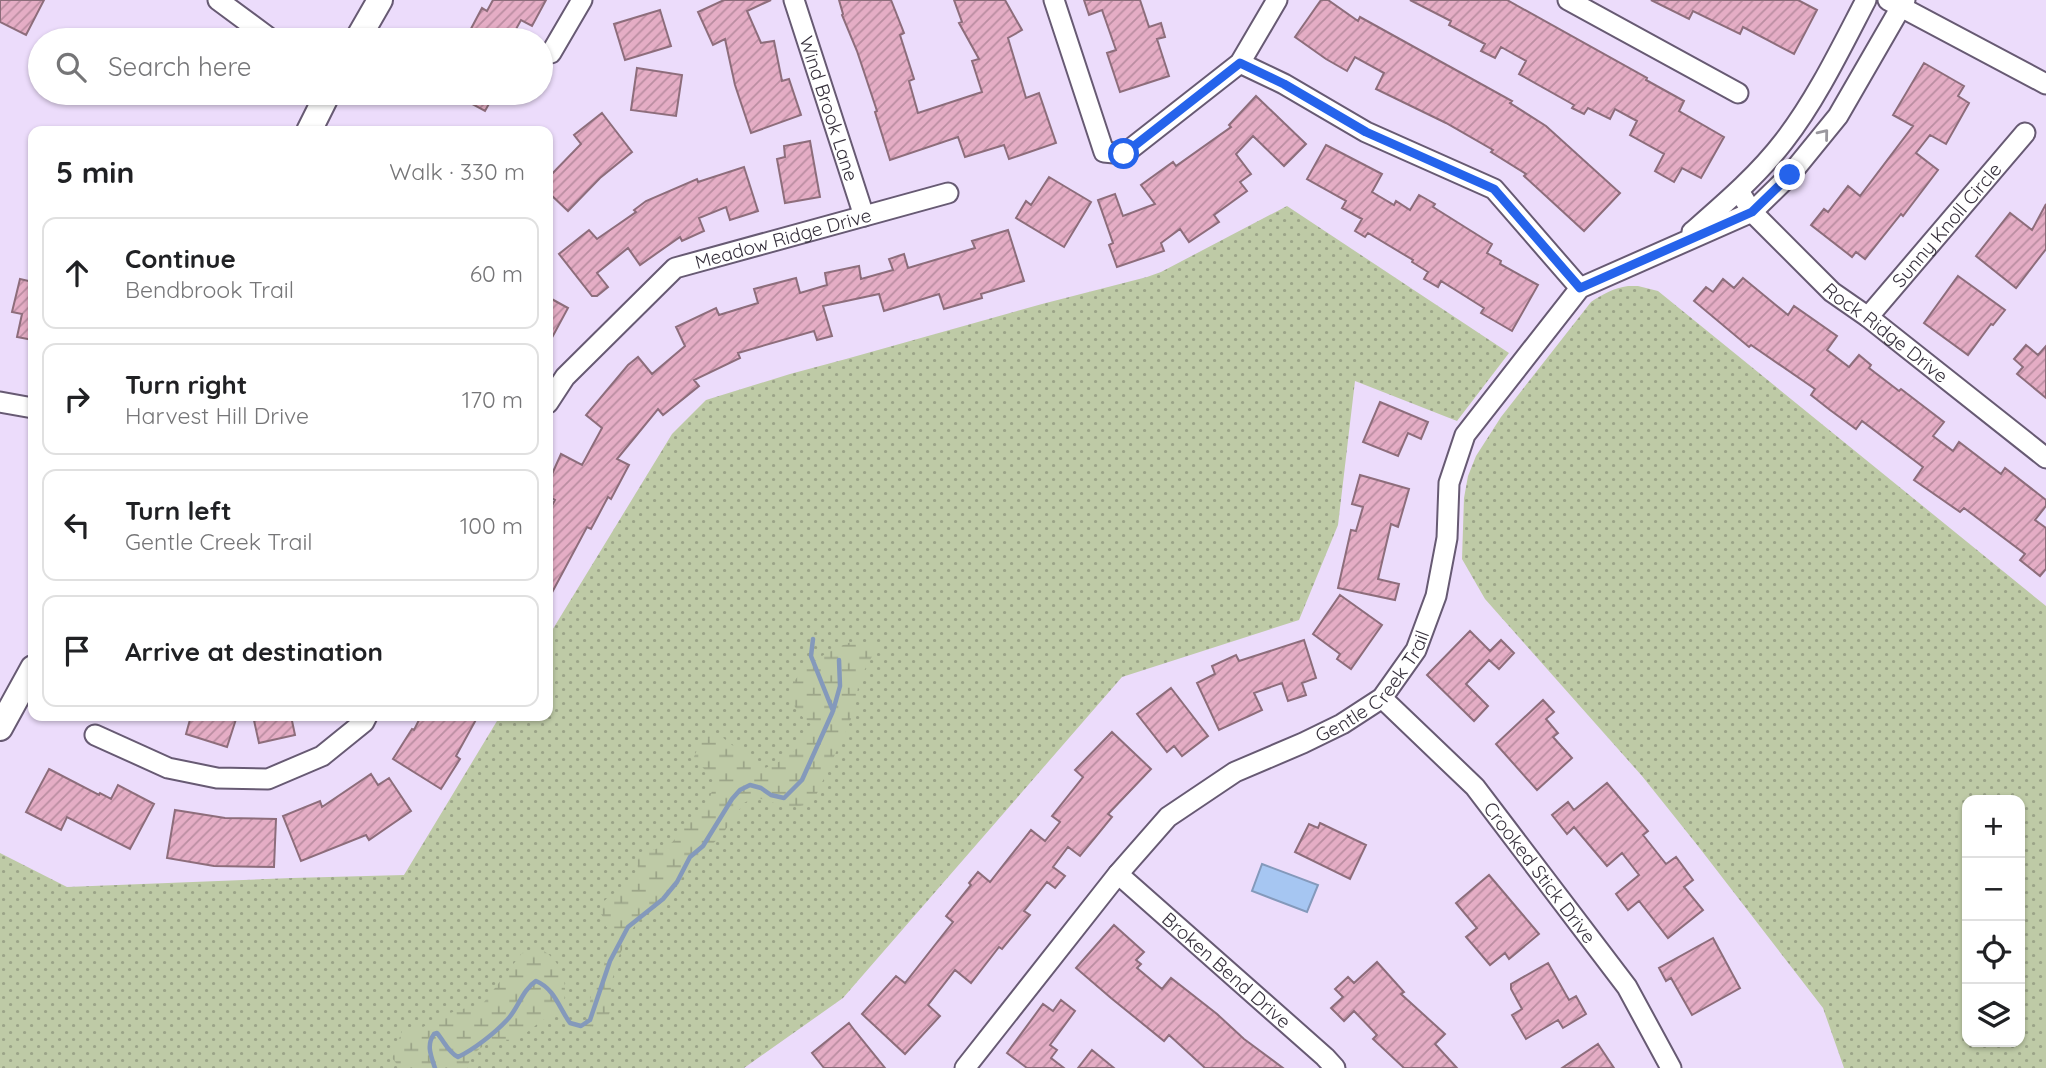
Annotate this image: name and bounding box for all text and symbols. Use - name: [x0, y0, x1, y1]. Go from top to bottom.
- search box: [28, 28, 553, 105]
- street label: Wind Brook Lane: [794, 33, 864, 184]
- icon: search: [52, 48, 90, 86]
- text: Search here: [108, 50, 252, 83]
- one-way arrow: [1815, 129, 1828, 141]
- route start: [1108, 138, 1139, 169]
- text: 5 min: [56, 153, 134, 191]
- text: Walk · 330 m: [389, 157, 525, 186]
- street label: Sunny Knoll Circle: [1887, 158, 2007, 292]
- route end: [1774, 159, 1805, 190]
- street label: Meadow Ridge Drive: [692, 203, 874, 274]
- text: Continue: [125, 242, 236, 275]
- icon: ahead: [58, 254, 96, 292]
- text: 60 m: [470, 259, 523, 288]
- text: Bendbrook Trail: [125, 275, 294, 304]
- street label: Rock Ridge Drive: [1818, 278, 1953, 388]
- text: Turn right: [125, 368, 247, 401]
- icon: right: [58, 380, 96, 418]
- text: 170 m: [462, 385, 523, 414]
- text: Harvest Hill Drive: [125, 401, 309, 430]
- text: Turn left: [125, 494, 232, 527]
- icon: left: [58, 506, 96, 544]
- text: 100 m: [460, 511, 523, 540]
- text: Gentle Creek Trail: [125, 527, 313, 556]
- street label: Gentle Creek Trail: [1311, 627, 1434, 747]
- icon: arrive: [58, 632, 96, 670]
- text: Arrive at destination: [125, 635, 383, 668]
- map controls: [1962, 795, 2025, 1047]
- button: +: [1962, 795, 2025, 858]
- street label: Crooked Stick Drive: [1478, 797, 1601, 948]
- button: −: [1962, 858, 2025, 921]
- street label: Broken Bend Drive: [1157, 907, 1296, 1033]
- button: locate: [1962, 921, 2025, 984]
- button: layers: [1962, 984, 2025, 1047]

